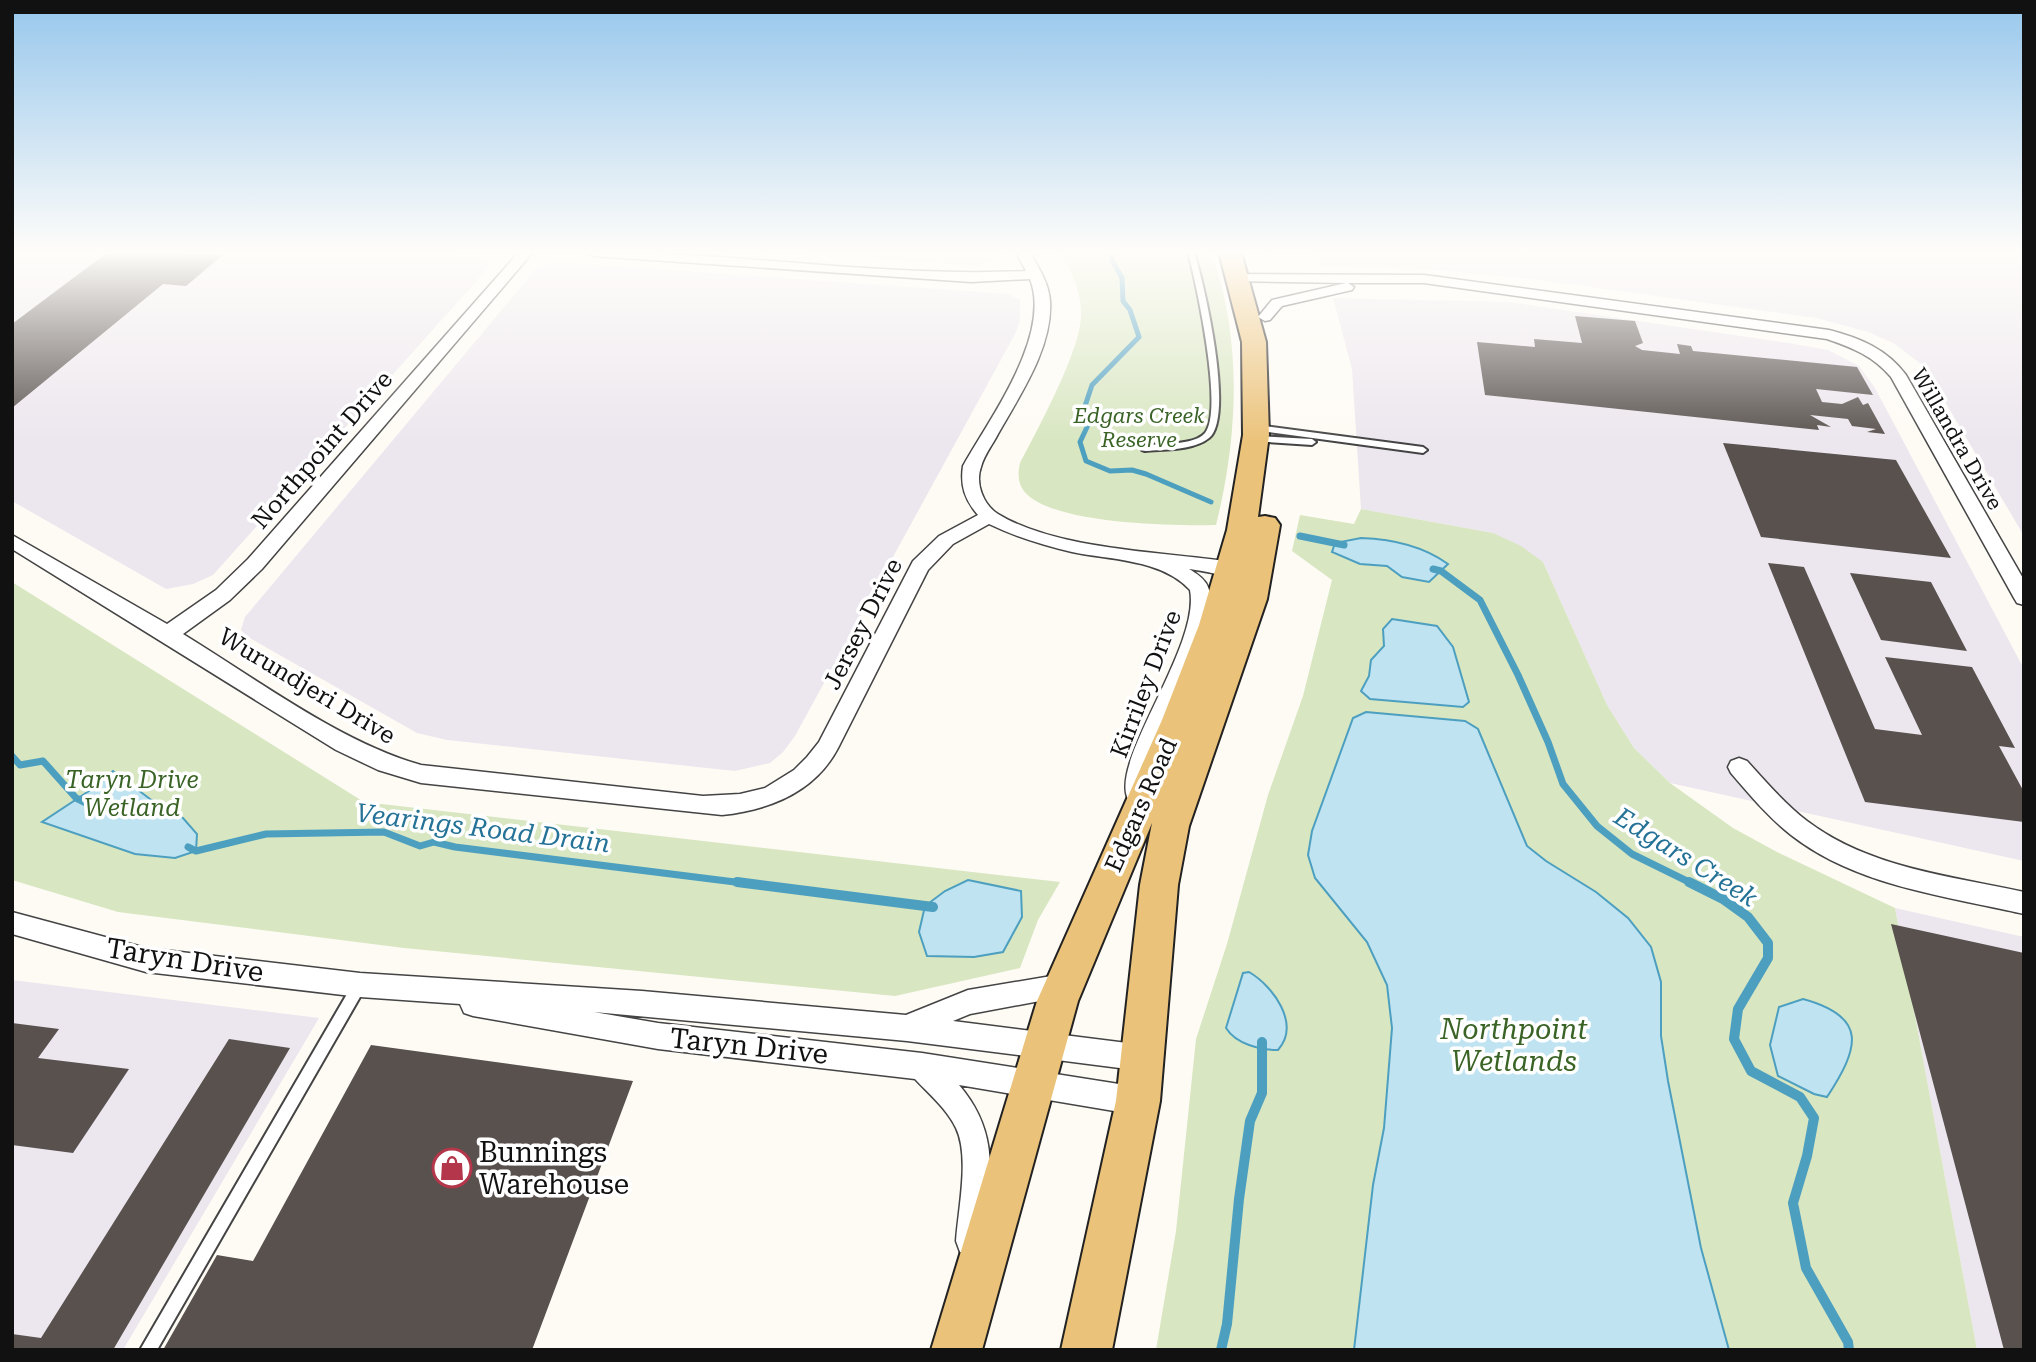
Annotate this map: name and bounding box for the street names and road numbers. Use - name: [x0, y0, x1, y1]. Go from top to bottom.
- street label: Willandra Drive: [1907, 364, 2007, 514]
- street label: Northpoint Drive: [246, 365, 398, 535]
- street label: Jersey Drive: [818, 554, 908, 694]
- street label: Kirriley Drive: [1105, 606, 1187, 762]
- street label: Wurundjeri Drive: [214, 622, 400, 750]
- street label: Edgars Road: [1099, 734, 1183, 876]
- street label: Taryn Drive: [104, 931, 266, 989]
- street label: Taryn Drive: [668, 1021, 830, 1071]

